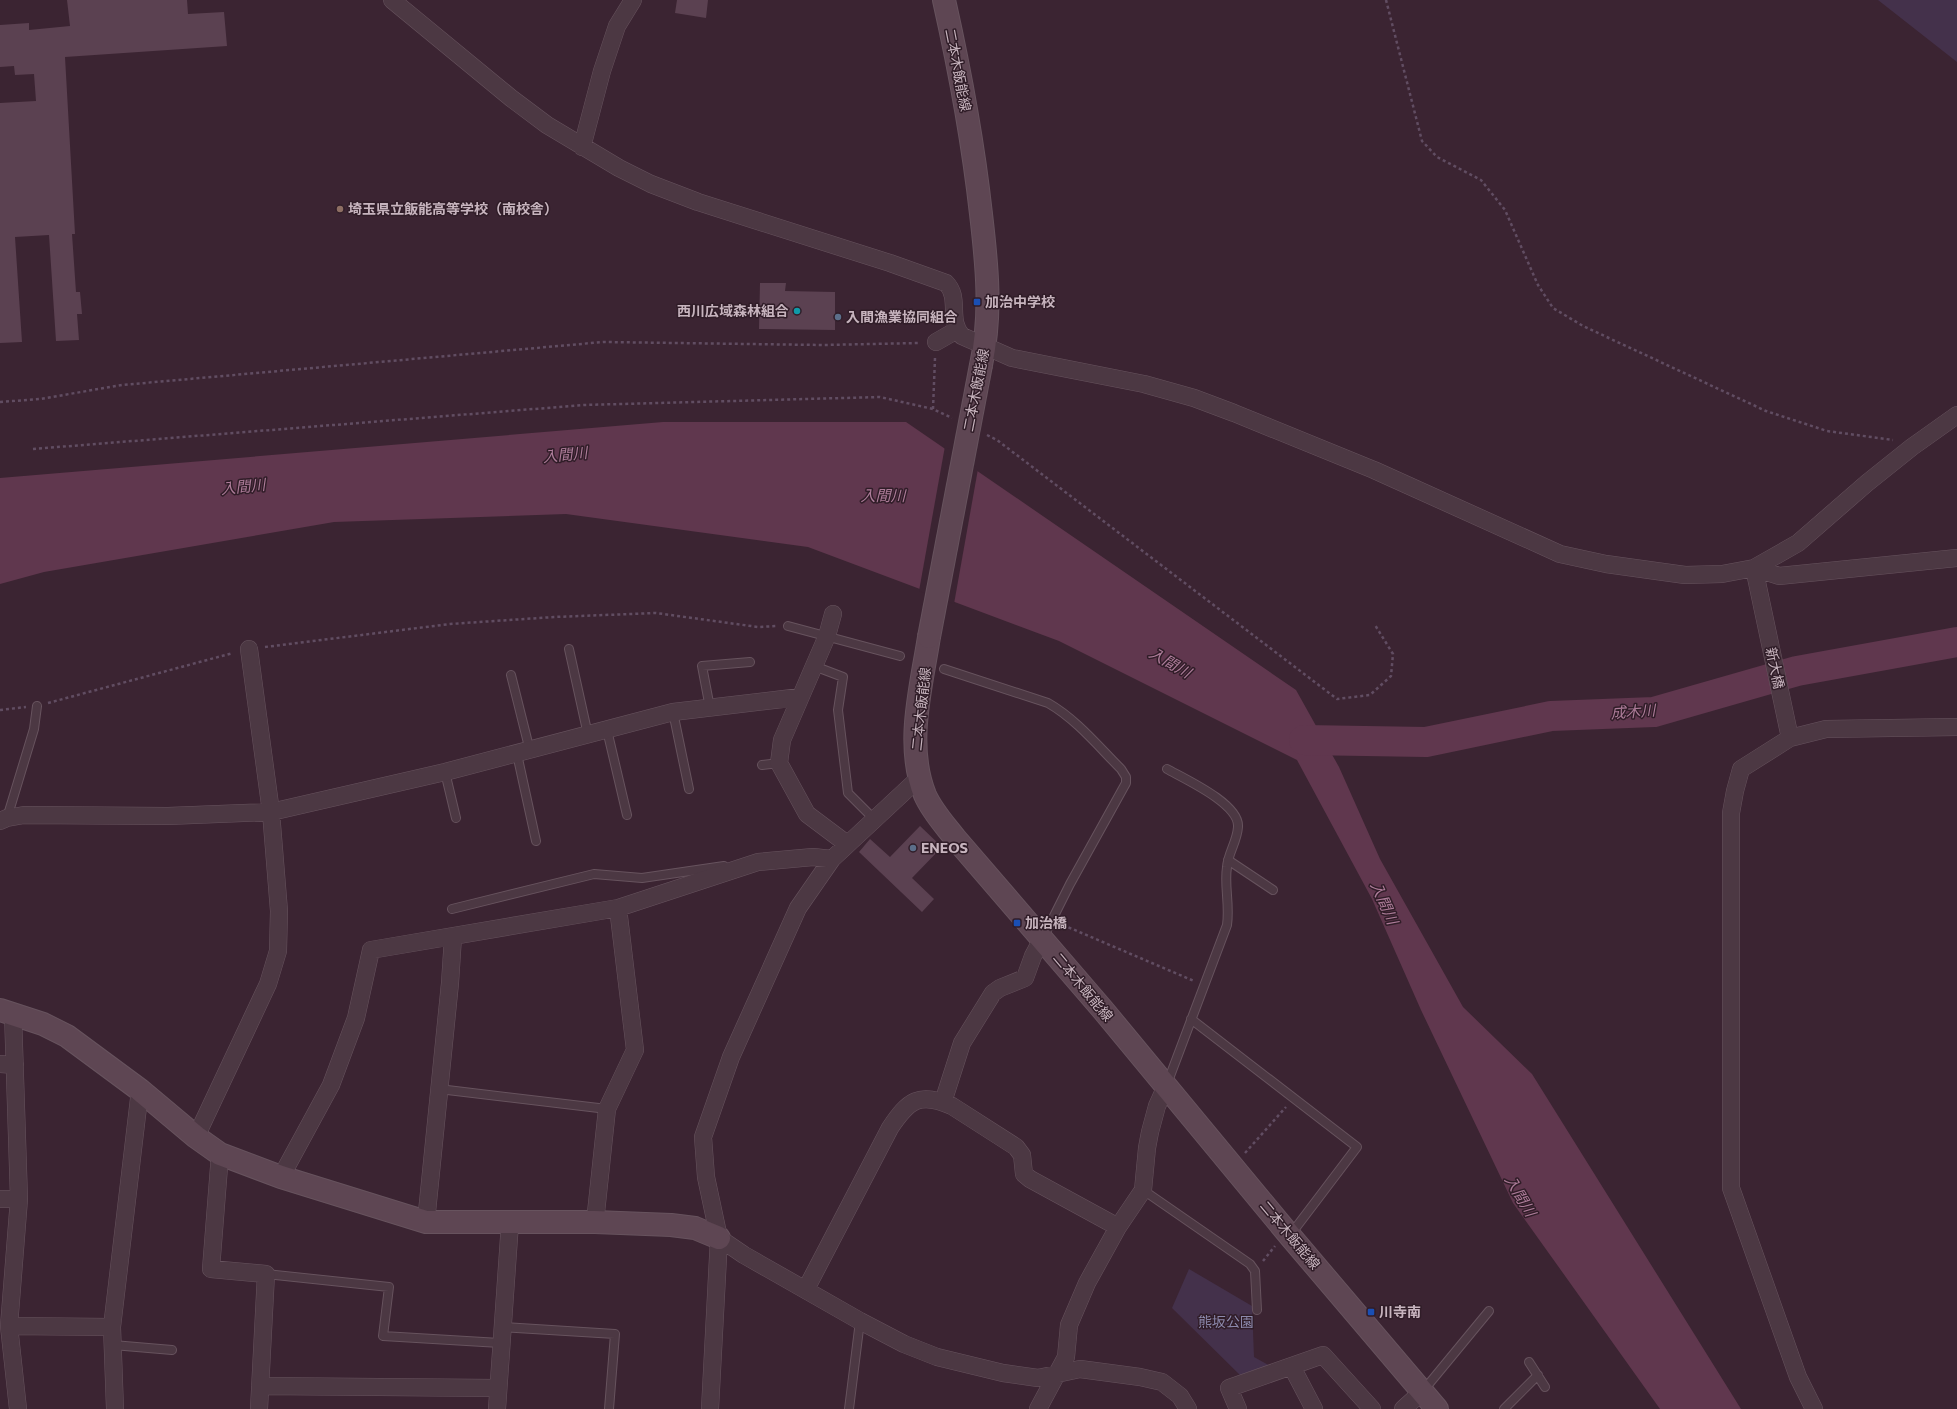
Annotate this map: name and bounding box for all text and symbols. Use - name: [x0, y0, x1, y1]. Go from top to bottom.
- street label: 二本木飯能線: [942, 27, 975, 113]
- place label: 埼玉県立飯能高等学校（南校舎）: [348, 200, 558, 217]
- marker: 埼玉県立飯能高等学校（南校舎）: [335, 204, 345, 214]
- place label: 加治中学校: [985, 293, 1055, 310]
- marker: 加治中学校: [972, 297, 982, 307]
- place label: 西川広域森林組合: [677, 302, 789, 319]
- marker: 西川広域森林組合: [792, 306, 802, 316]
- place label: 入間漁業協同組合: [846, 308, 958, 325]
- marker: 入間漁業協同組合: [833, 312, 843, 322]
- street label: 二本木飯能線: [959, 347, 992, 433]
- water label: 入間川: [542, 442, 590, 465]
- water label: 入間川: [220, 474, 268, 497]
- water label: 入間川: [860, 486, 907, 504]
- water label: 入間川: [1147, 643, 1196, 682]
- street label: 新大橋: [1763, 646, 1788, 690]
- street label: 二本木飯能線: [908, 666, 933, 752]
- water label: 成木川: [1610, 700, 1658, 722]
- place label: ENEOS: [921, 839, 968, 856]
- marker: ENEOS: [908, 843, 918, 853]
- water label: 入間川: [1368, 878, 1403, 929]
- place label: 加治橋: [1025, 914, 1067, 931]
- marker: 加治橋: [1012, 918, 1022, 928]
- street label: 二本木飯能線: [1050, 949, 1117, 1024]
- water label: 入間川: [1502, 1172, 1541, 1221]
- street label: 二本木飯能線: [1257, 1197, 1324, 1272]
- place label: 川寺南: [1379, 1303, 1421, 1320]
- marker: 川寺南: [1366, 1307, 1376, 1317]
- park label: 熊坂公園: [1198, 1313, 1254, 1330]

